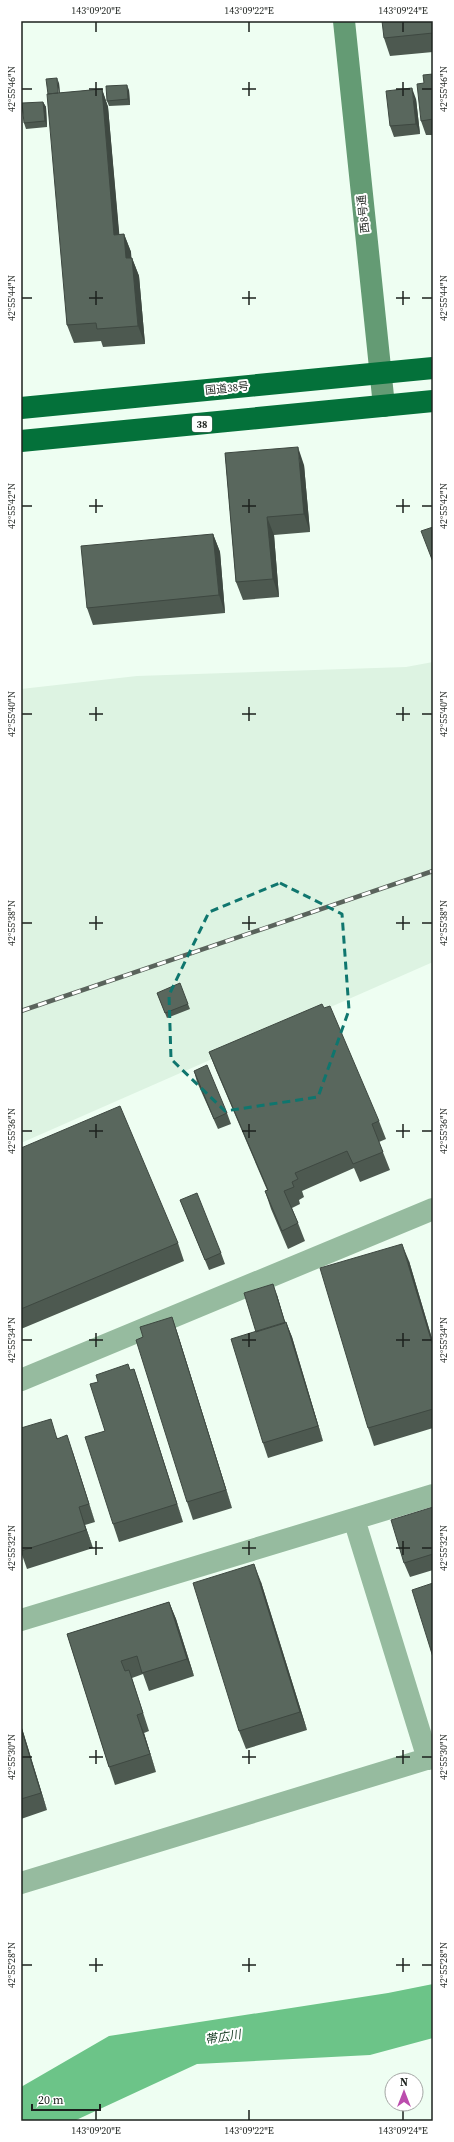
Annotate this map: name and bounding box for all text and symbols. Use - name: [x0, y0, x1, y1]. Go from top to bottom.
- text: 143°09'20"E: [71, 4, 121, 17]
- text: 143°09'22"E: [224, 4, 274, 17]
- text: 143°09'24"E: [378, 4, 428, 17]
- text: 42°55'46"N: [5, 66, 18, 112]
- text: 42°55'46"N: [437, 66, 450, 112]
- street label: 西8号通: [354, 194, 373, 234]
- text: 42°55'44"N: [5, 275, 18, 321]
- text: 42°55'44"N: [437, 275, 450, 321]
- street label: 国道38号: [204, 379, 250, 398]
- road number: 38: [192, 416, 212, 432]
- text: 42°55'42"N: [5, 483, 18, 529]
- text: 42°55'42"N: [437, 483, 450, 529]
- text: 42°55'40"N: [5, 691, 18, 737]
- text: 42°55'40"N: [437, 691, 450, 737]
- text: 42°55'38"N: [5, 900, 18, 946]
- text: 42°55'38"N: [437, 900, 450, 946]
- text: 42°55'36"N: [5, 1108, 18, 1154]
- text: 42°55'36"N: [437, 1108, 450, 1154]
- text: 42°55'34"N: [5, 1317, 18, 1363]
- text: 42°55'34"N: [437, 1317, 450, 1363]
- text: 42°55'32"N: [5, 1525, 18, 1571]
- text: 42°55'32"N: [437, 1525, 450, 1571]
- text: 42°55'30"N: [5, 1734, 18, 1780]
- text: 42°55'30"N: [437, 1734, 450, 1780]
- text: 42°55'28"N: [5, 1942, 18, 1988]
- text: 42°55'28"N: [437, 1942, 450, 1988]
- water label: 帯広川: [204, 2026, 244, 2048]
- north arrow: [384, 2072, 424, 2112]
- text: N: [400, 2075, 408, 2090]
- scale bar: [32, 2086, 100, 2112]
- text: 20 m: [38, 2092, 64, 2108]
- text: 143°09'20"E: [71, 2124, 121, 2137]
- text: 143°09'22"E: [224, 2124, 274, 2137]
- text: 143°09'24"E: [378, 2124, 428, 2137]

